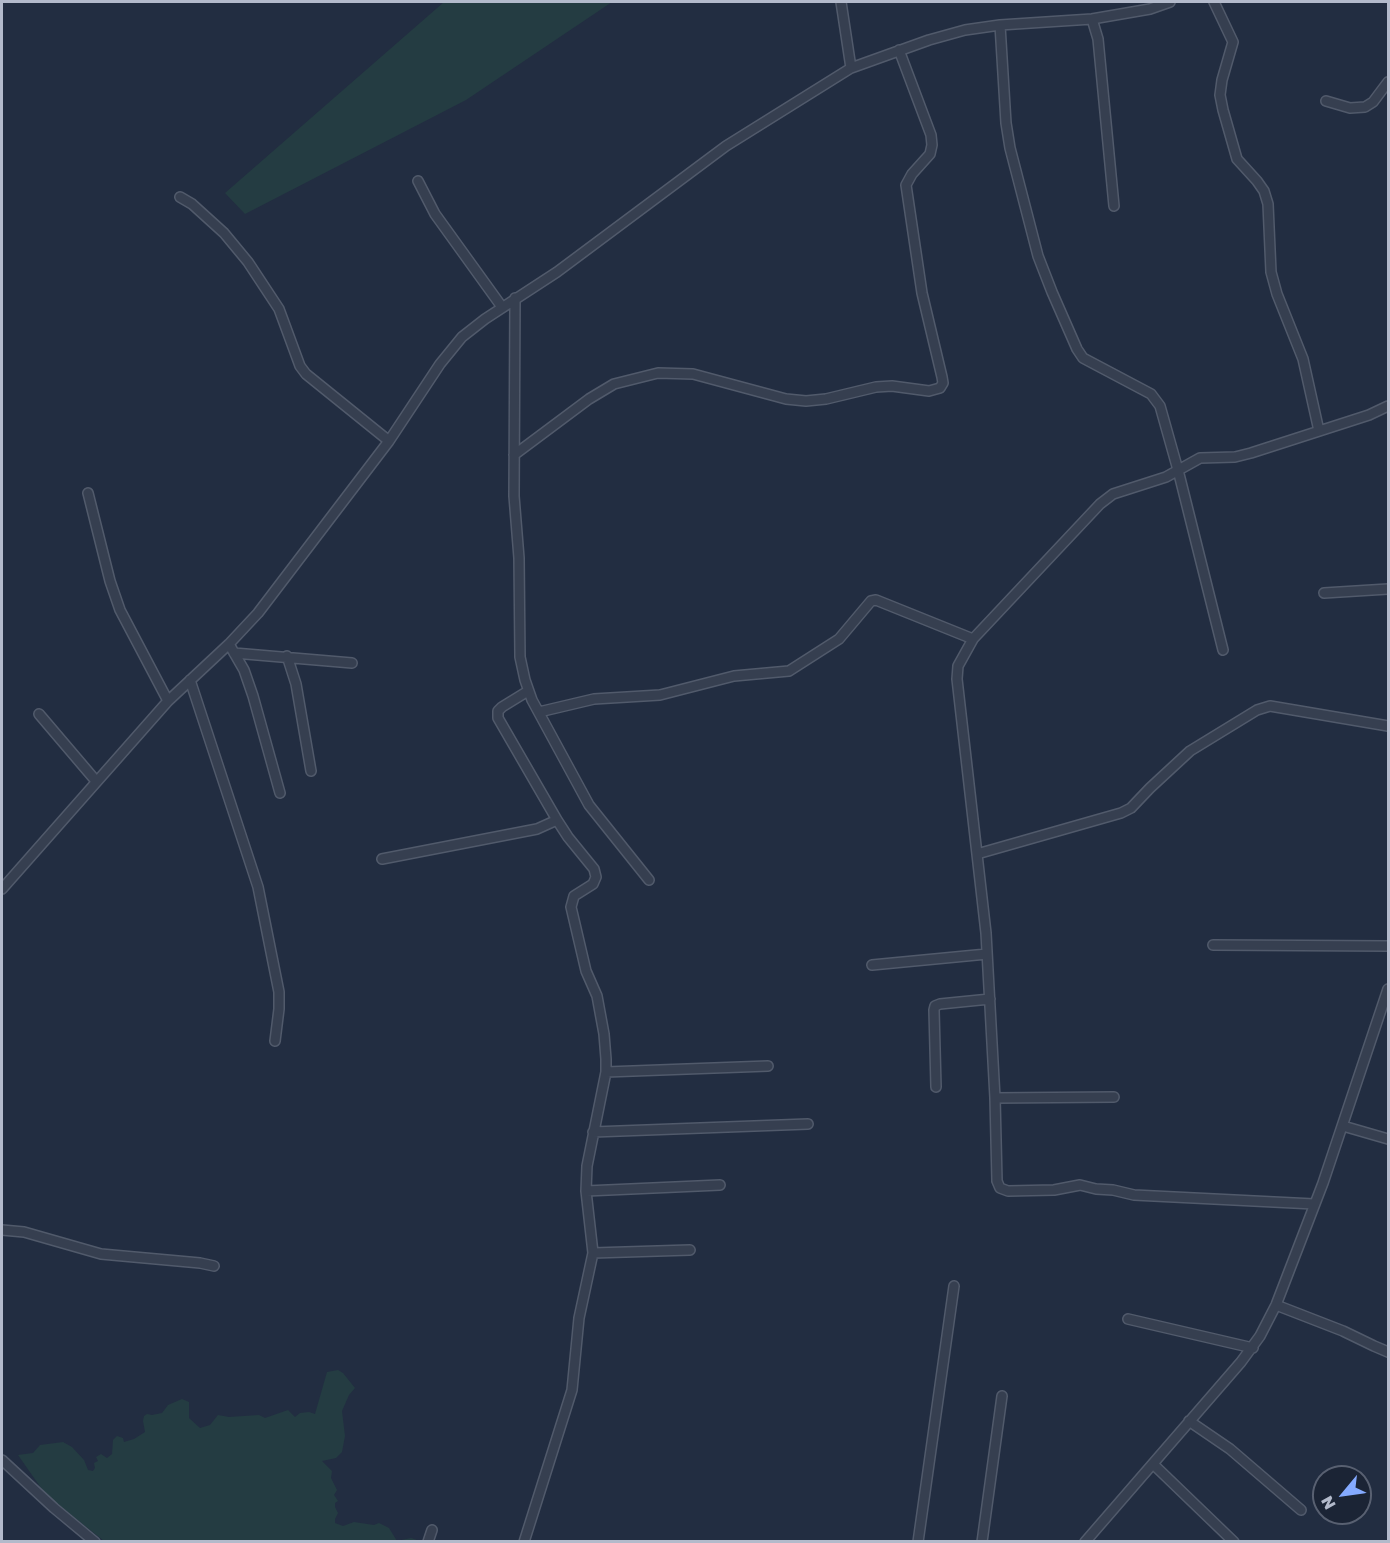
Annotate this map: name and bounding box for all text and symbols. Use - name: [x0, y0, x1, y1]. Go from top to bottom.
- north arrow: [1312, 1465, 1372, 1525]
- text: N: [1316, 1493, 1340, 1513]

